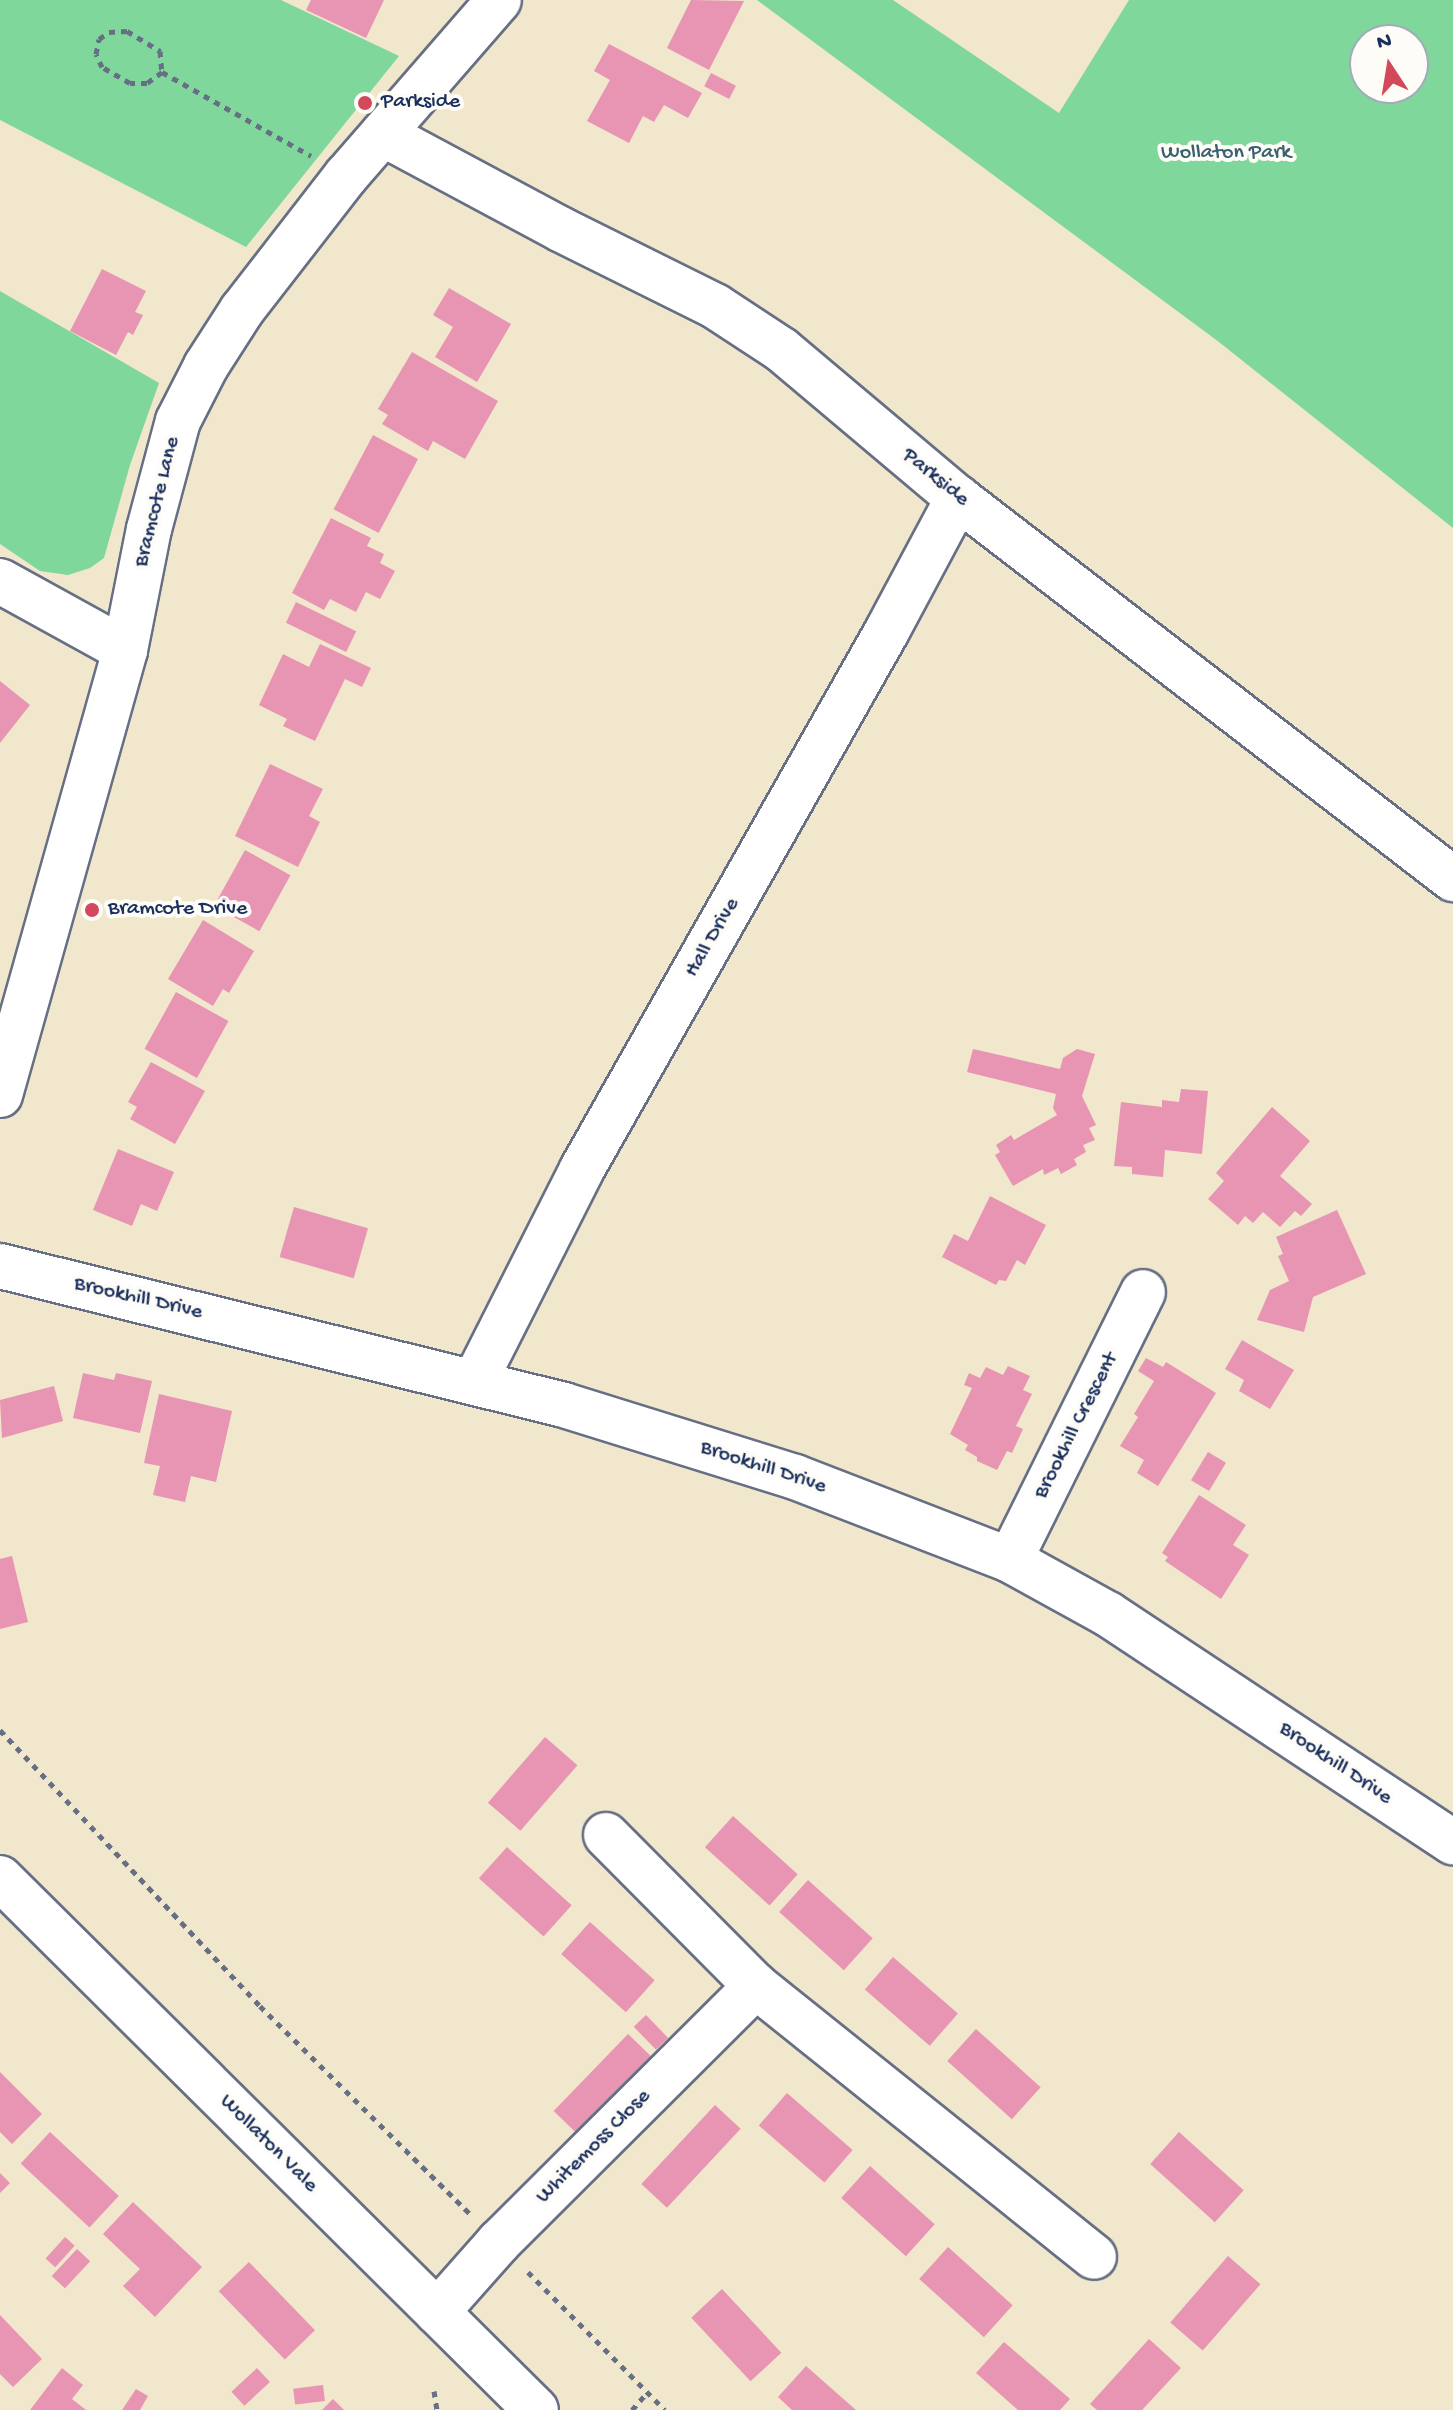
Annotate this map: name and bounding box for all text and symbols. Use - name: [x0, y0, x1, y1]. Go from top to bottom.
- north arrow: [1349, 24, 1429, 104]
- text: N: [1375, 28, 1394, 57]
- place label: Parkside: [381, 90, 460, 116]
- marker: Parkside: [356, 94, 374, 112]
- park label: Wollaton Park: [1161, 141, 1291, 167]
- street label: Bramcote Lane: [129, 434, 187, 570]
- street label: Parkside: [896, 443, 974, 513]
- street label: Hall Drive: [680, 893, 746, 983]
- place label: Bramcote Drive: [108, 897, 247, 923]
- marker: Bramcote Drive: [83, 901, 101, 919]
- street label: Brookhill Drive: [71, 1271, 205, 1327]
- street label: Brookhill Crescent: [1029, 1348, 1125, 1504]
- street label: Brookhill Drive: [697, 1435, 829, 1501]
- street label: Brookhill Drive: [1273, 1716, 1397, 1812]
- street label: Whitemoss Close: [531, 2084, 657, 2210]
- street label: Wollaton Vale: [213, 2089, 323, 2199]

